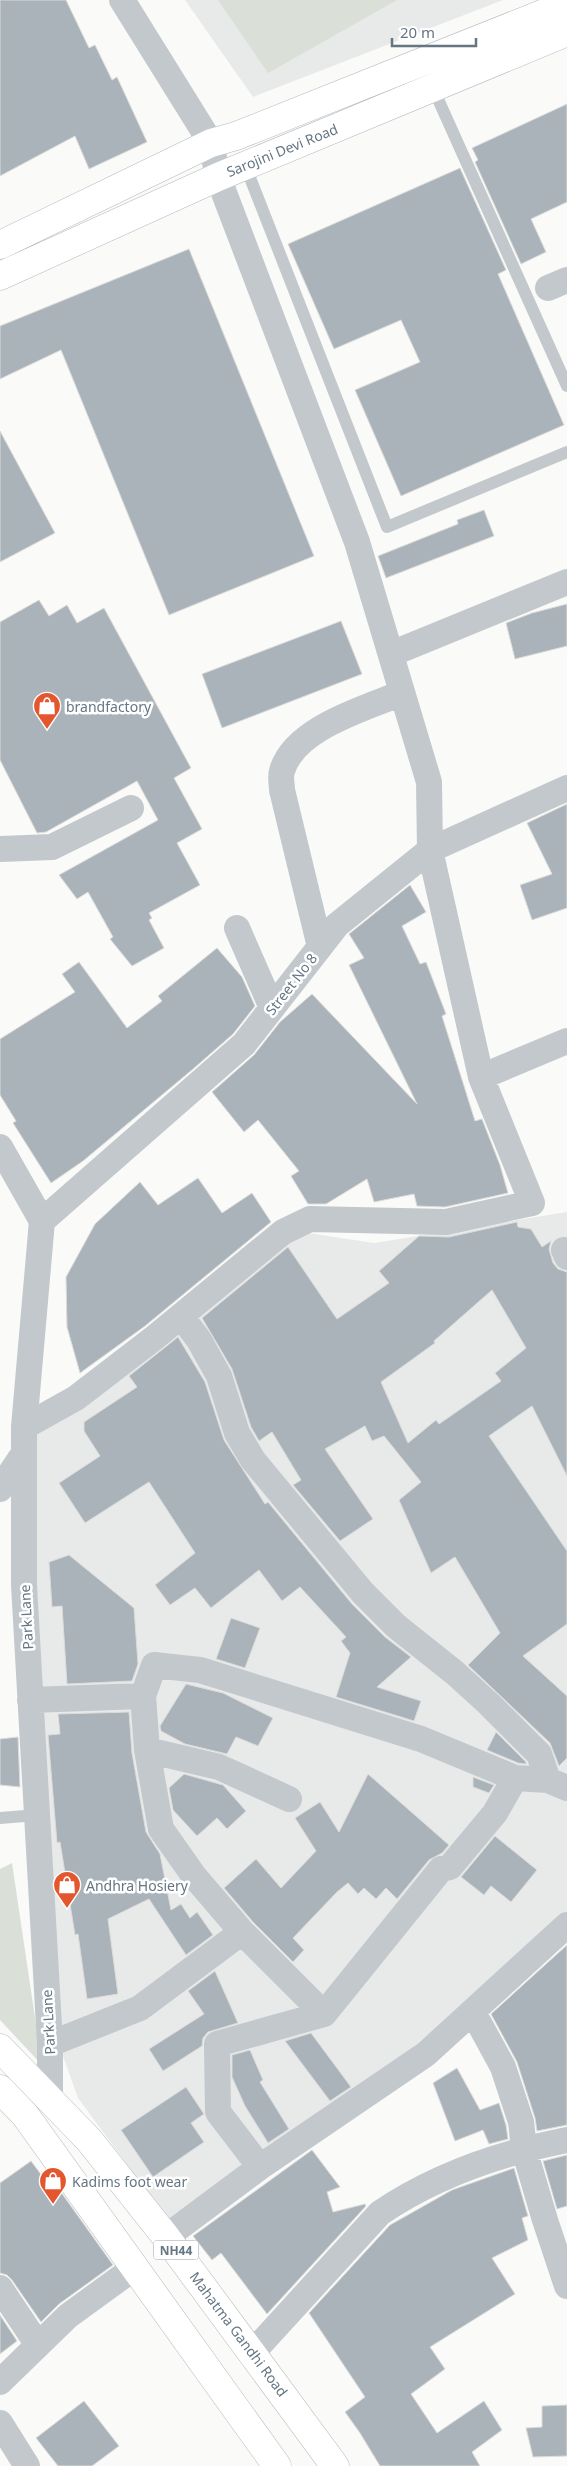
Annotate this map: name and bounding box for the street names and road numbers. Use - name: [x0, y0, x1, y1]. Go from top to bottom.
- street label: Sarojini Devi Road: [224, 119, 340, 181]
- street label: Street No 8: [261, 949, 321, 1019]
- street label: Park Lane: [15, 1584, 37, 1650]
- street label: Park Lane: [37, 1989, 59, 2055]
- road number: NH44: [154, 2240, 198, 2260]
- street label: Mahatma Gandhi Road: [186, 2268, 292, 2400]

